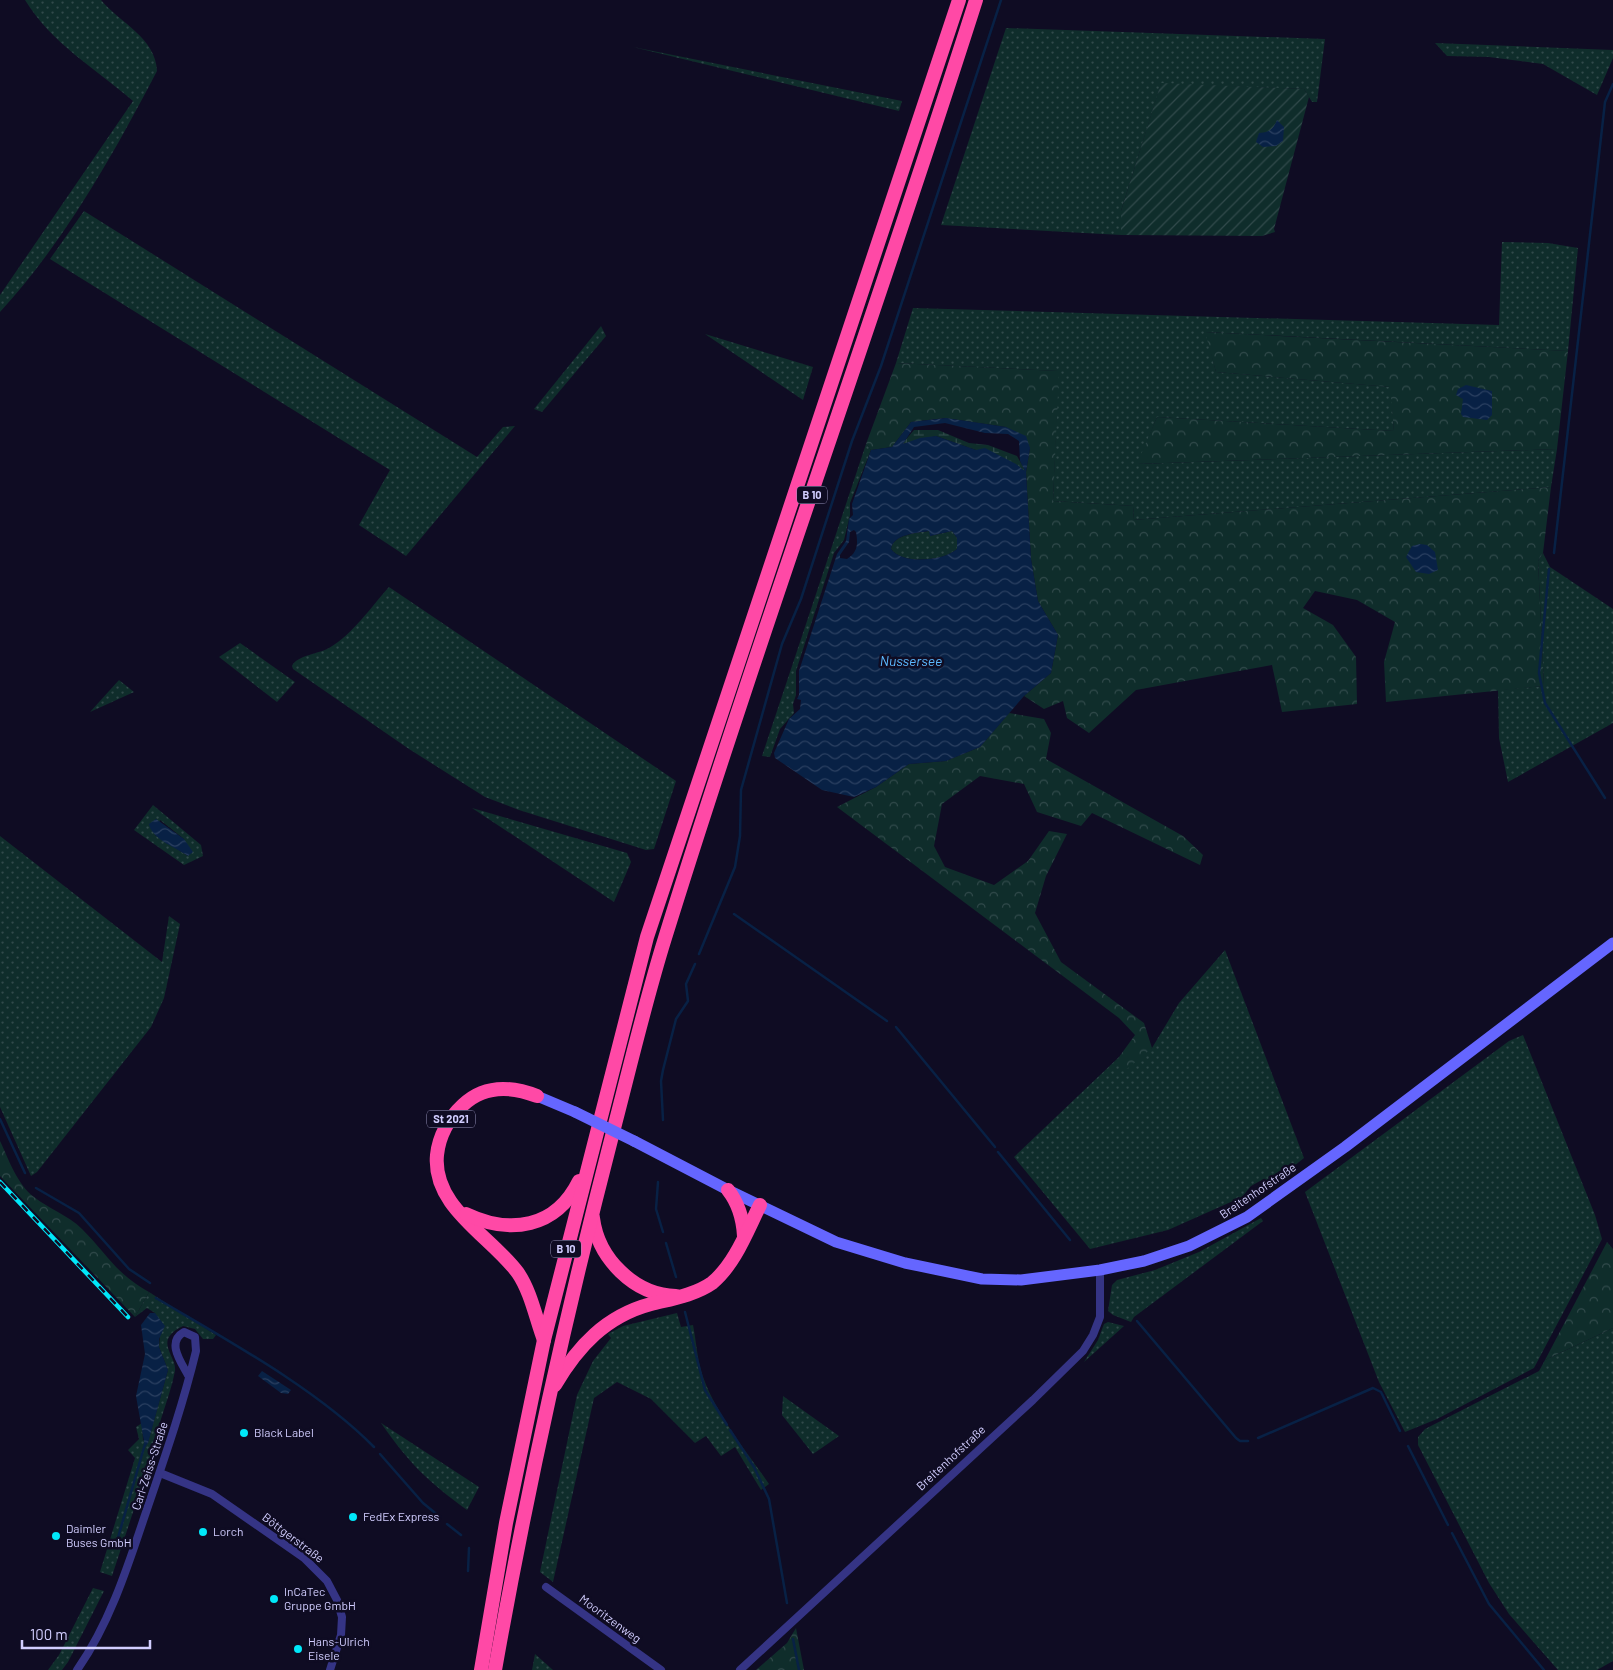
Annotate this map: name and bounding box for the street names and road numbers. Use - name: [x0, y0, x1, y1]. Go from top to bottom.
- road number: B 10: [797, 486, 827, 504]
- road number: St 2021: [427, 1110, 475, 1128]
- street label: Breitenhofstraße: [1217, 1160, 1298, 1221]
- road number: B 10: [551, 1240, 581, 1258]
- street label: Carl-Zeiss-Straße: [128, 1420, 170, 1512]
- street label: Breitenhofstraße: [913, 1422, 988, 1493]
- street label: Böttgerstraße: [260, 1510, 327, 1565]
- street label: Mooritzenweg: [577, 1591, 644, 1645]

